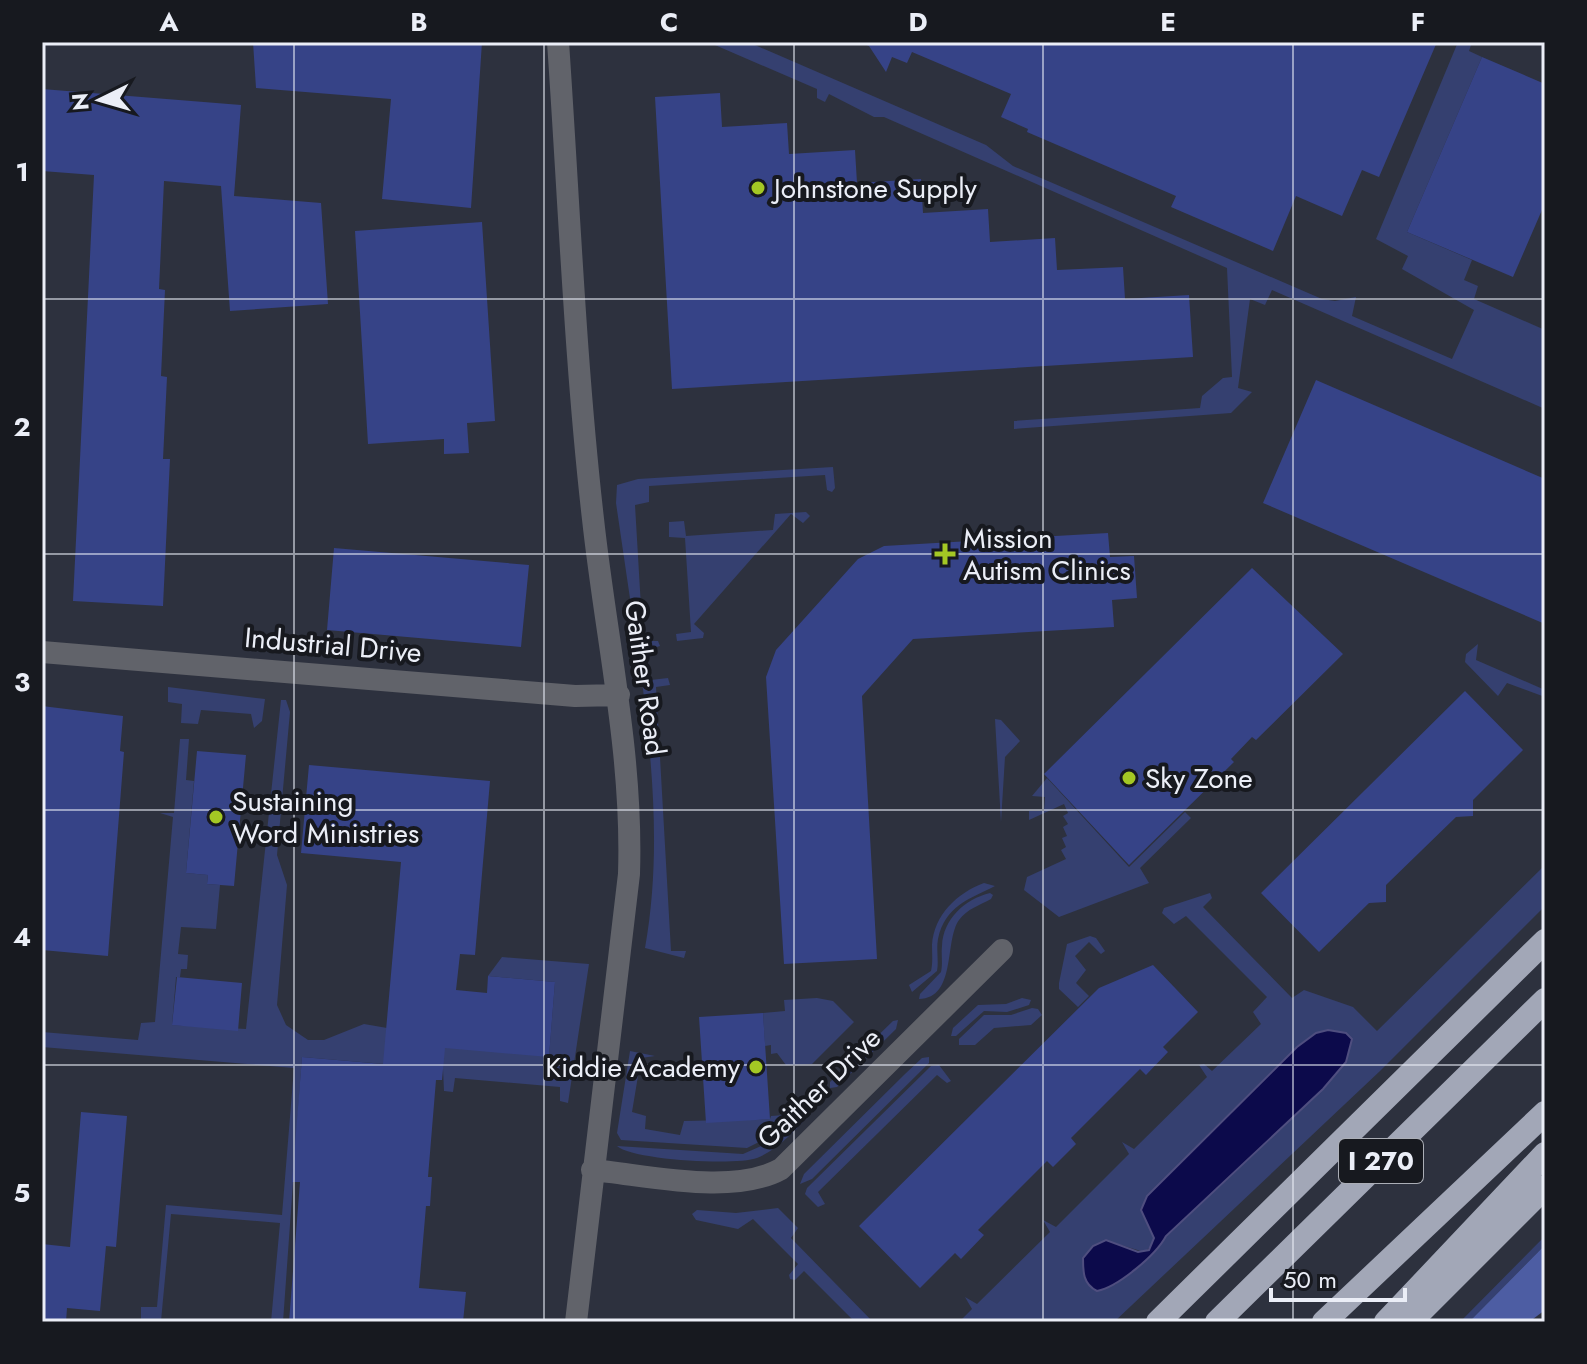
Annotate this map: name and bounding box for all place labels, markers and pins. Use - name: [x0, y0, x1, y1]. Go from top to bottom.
- place label: Johnstone Supply: [770, 168, 978, 209]
- marker: Johnstone Supply: [749, 179, 767, 197]
- place label: Mission Autism Clinics: [963, 518, 1131, 591]
- marker: Mission Autism Clinics: [934, 543, 956, 565]
- place label: Sky Zone: [1145, 758, 1253, 799]
- marker: Sky Zone: [1120, 769, 1138, 787]
- place label: Sustaining Word Ministries: [232, 781, 419, 854]
- marker: Sustaining Word Ministries: [207, 808, 225, 826]
- place label: Kiddie Academy: [545, 1047, 741, 1088]
- marker: Kiddie Academy: [747, 1058, 765, 1076]

